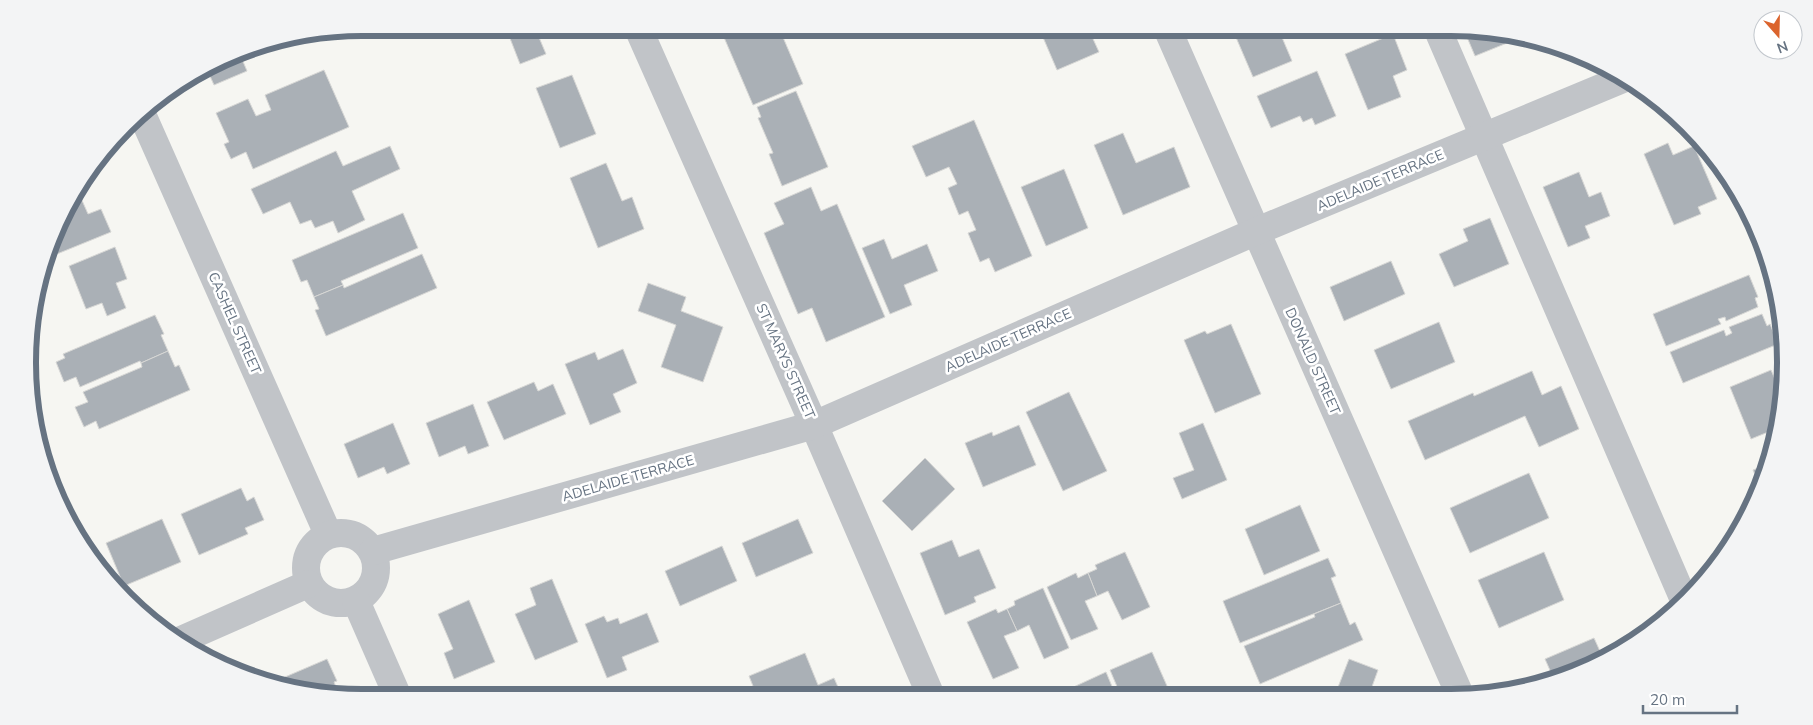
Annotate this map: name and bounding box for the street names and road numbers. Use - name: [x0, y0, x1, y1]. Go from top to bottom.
- street label: ADELAIDE TERRACE: [1314, 145, 1446, 215]
- street label: CASHEL STREET: [204, 269, 266, 377]
- street label: ST MARYS STREET: [752, 300, 820, 422]
- street label: ADELAIDE TERRACE: [942, 304, 1074, 376]
- street label: DONALD STREET: [1281, 305, 1345, 418]
- street label: ADELAIDE TERRACE: [560, 451, 696, 505]

